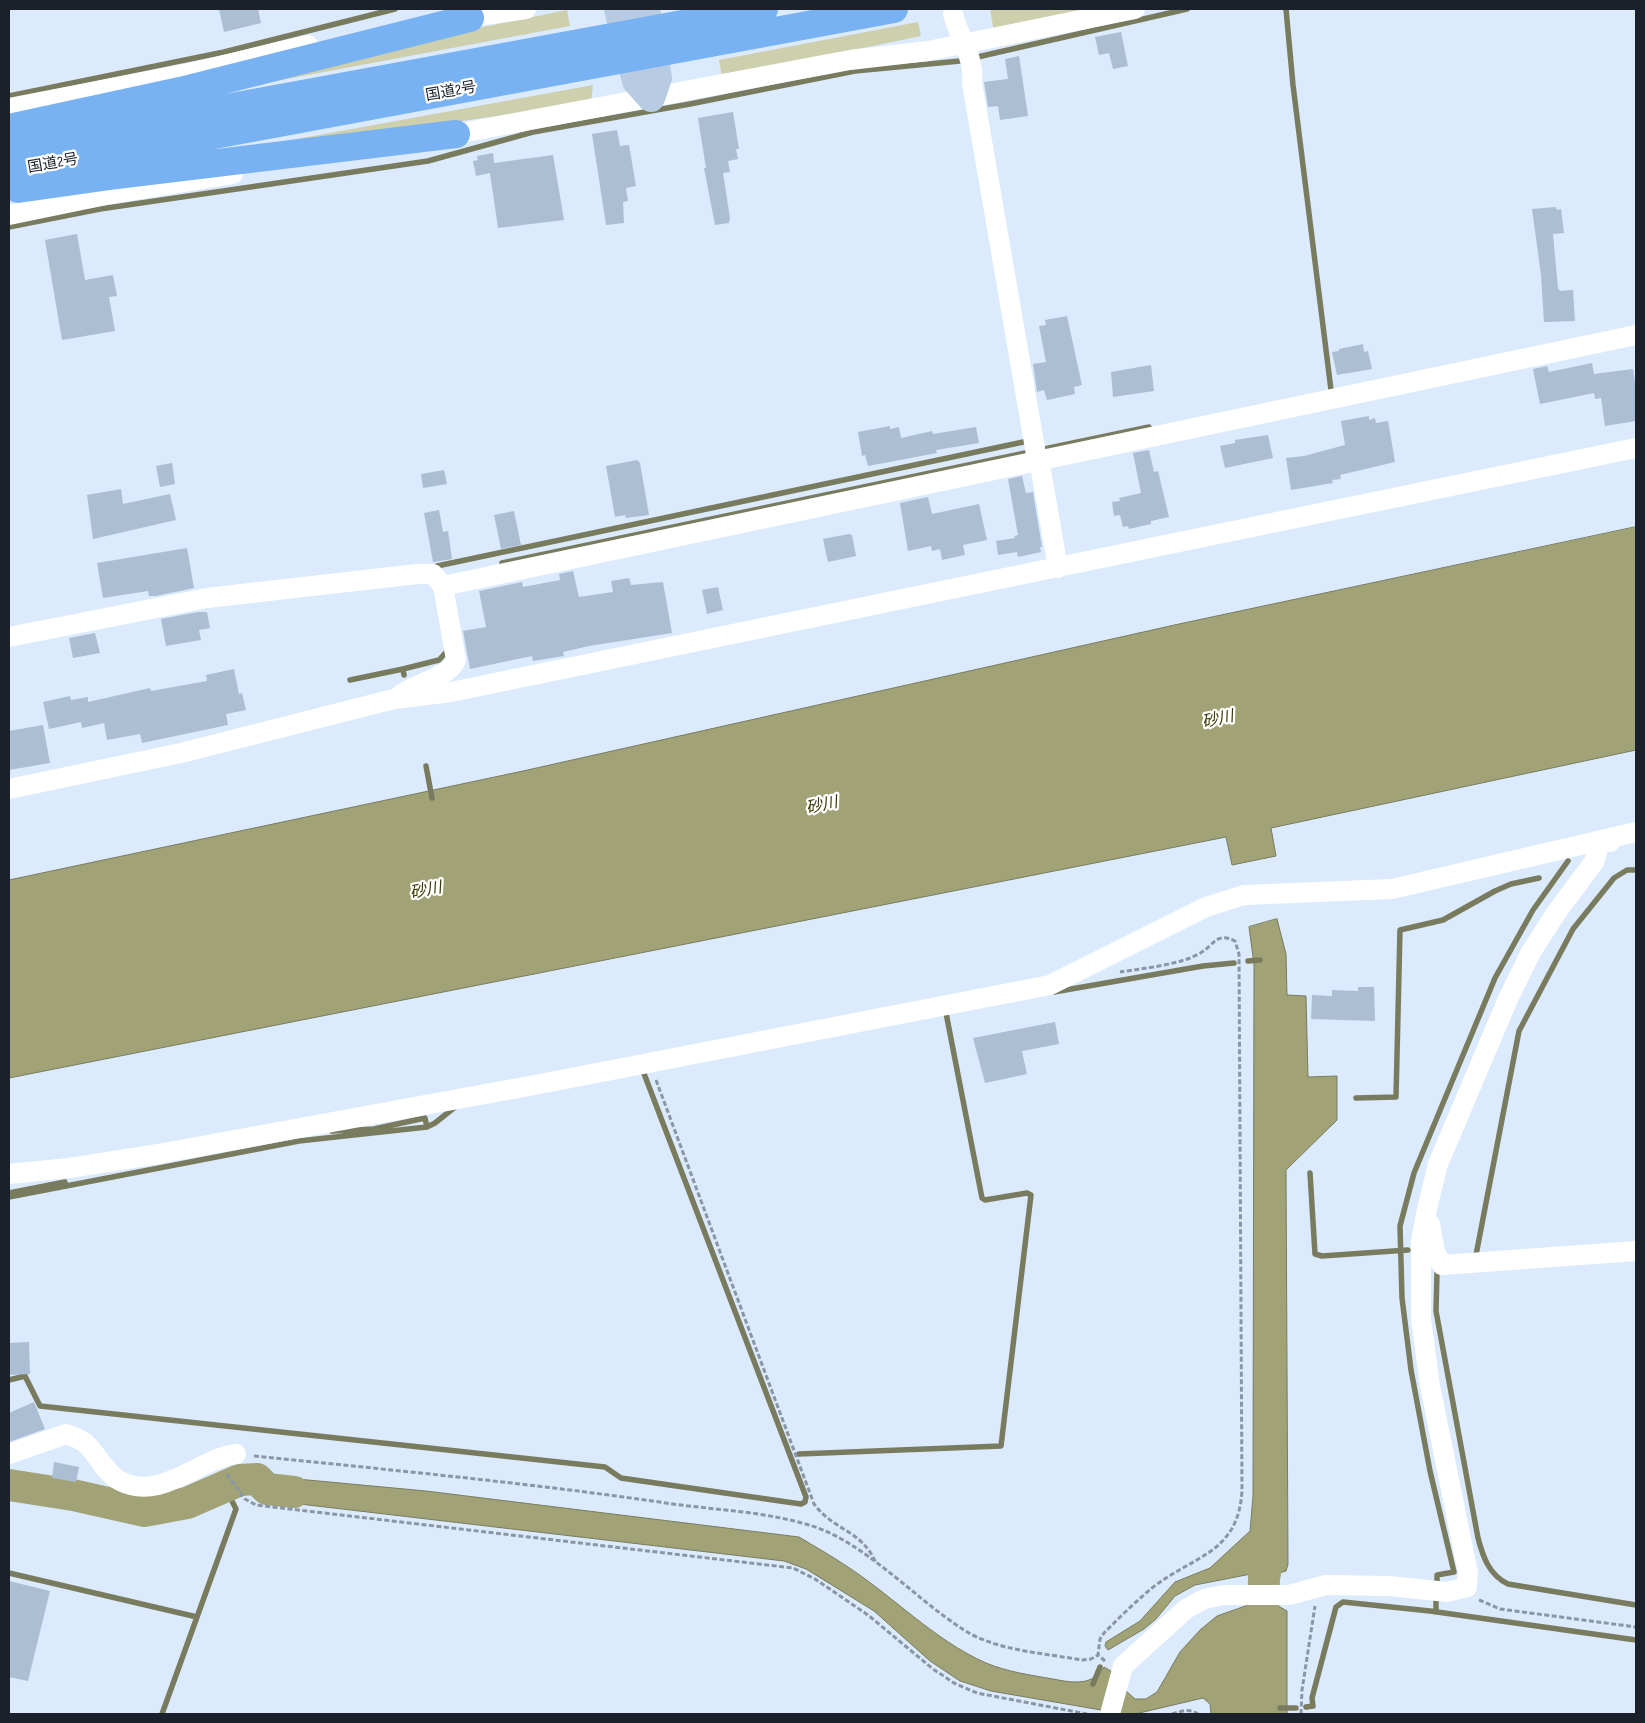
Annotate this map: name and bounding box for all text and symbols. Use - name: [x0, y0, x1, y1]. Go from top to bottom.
- street label: 国道2号: [424, 79, 478, 105]
- street label: 国道2号: [26, 151, 80, 177]
- water label: 砂川: [1200, 707, 1236, 733]
- water label: 砂川: [804, 793, 840, 819]
- water label: 砂川: [408, 879, 444, 903]

